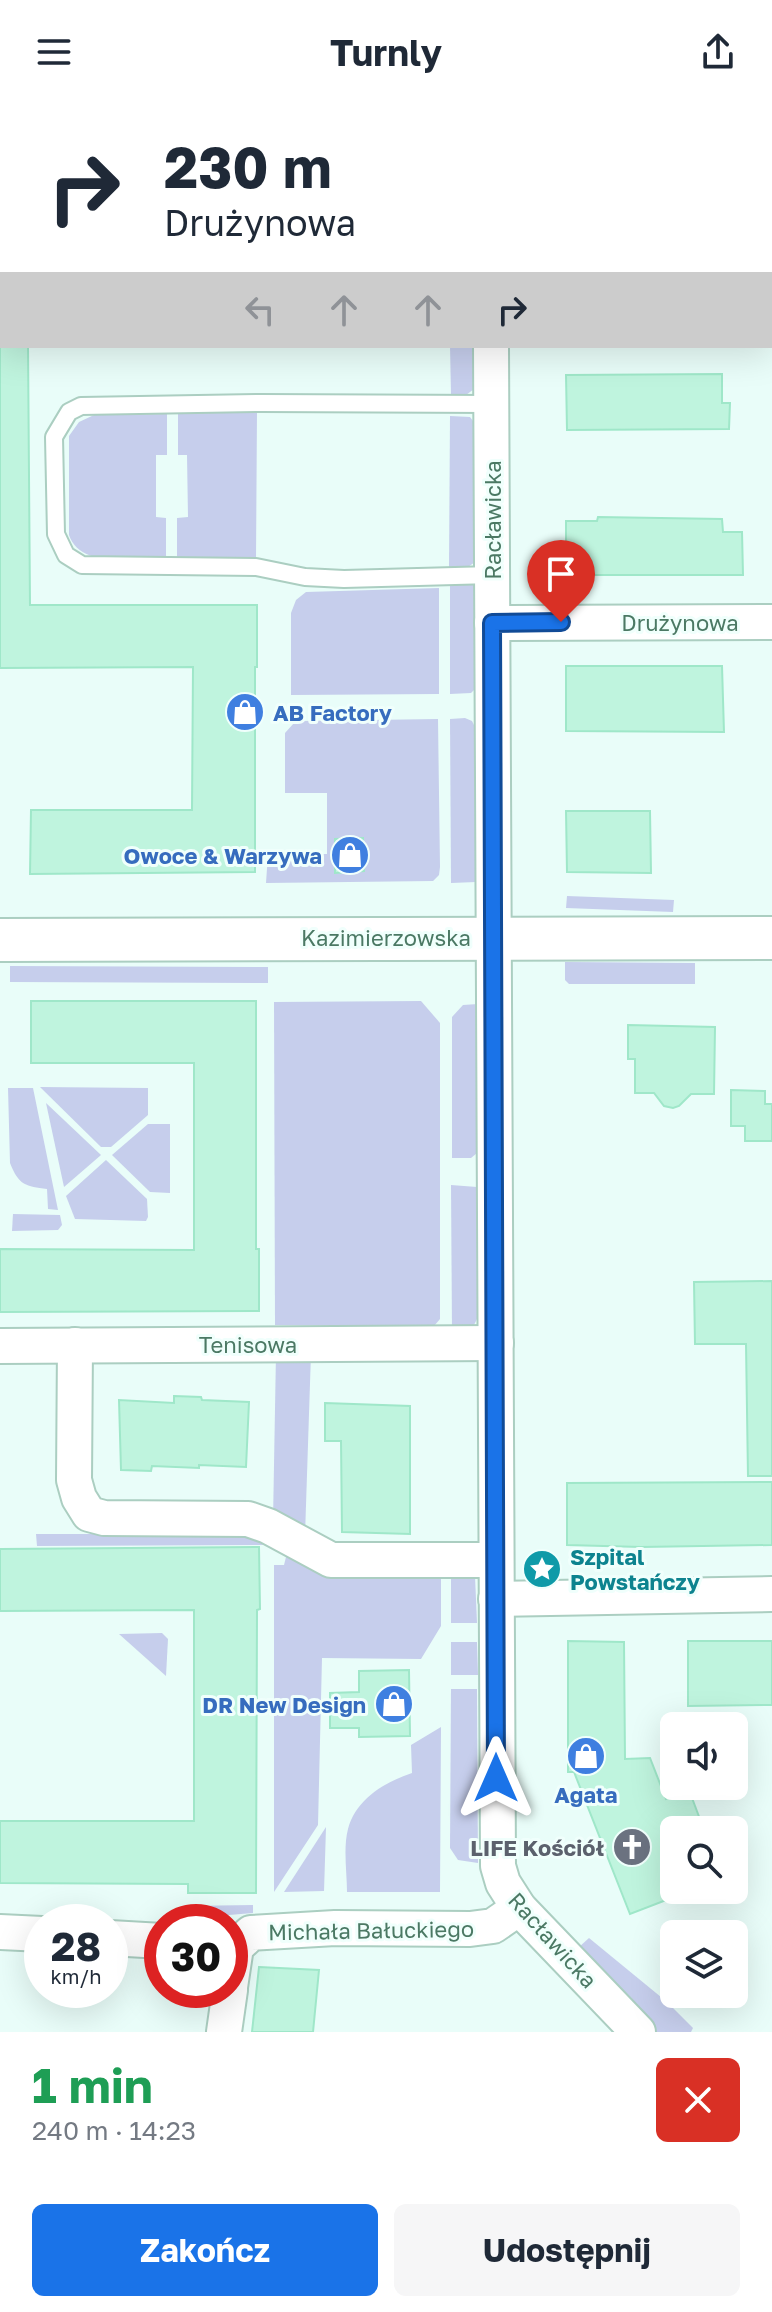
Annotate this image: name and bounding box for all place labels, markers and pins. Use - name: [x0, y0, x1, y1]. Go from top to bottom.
- pin: [527, 540, 595, 622]
- shop icon: AB Factory: [224, 691, 266, 733]
- place label: AB Factory: [273, 699, 392, 726]
- shop icon: Owoce & Warzywa: [329, 834, 371, 876]
- place label: Owoce & Warzywa: [124, 842, 322, 869]
- place label: Szpital Powstańczy: [570, 1543, 700, 1595]
- place icon: Szpital Powstańczy: [521, 1548, 563, 1590]
- shop icon: DR New Design: [373, 1683, 415, 1725]
- place label: DR New Design: [202, 1691, 366, 1718]
- shop icon: Agata: [565, 1735, 607, 1777]
- place label: Agata: [554, 1781, 618, 1808]
- church icon: LIFE Kościół: [611, 1826, 653, 1868]
- place label: LIFE Kościół: [470, 1834, 604, 1861]

